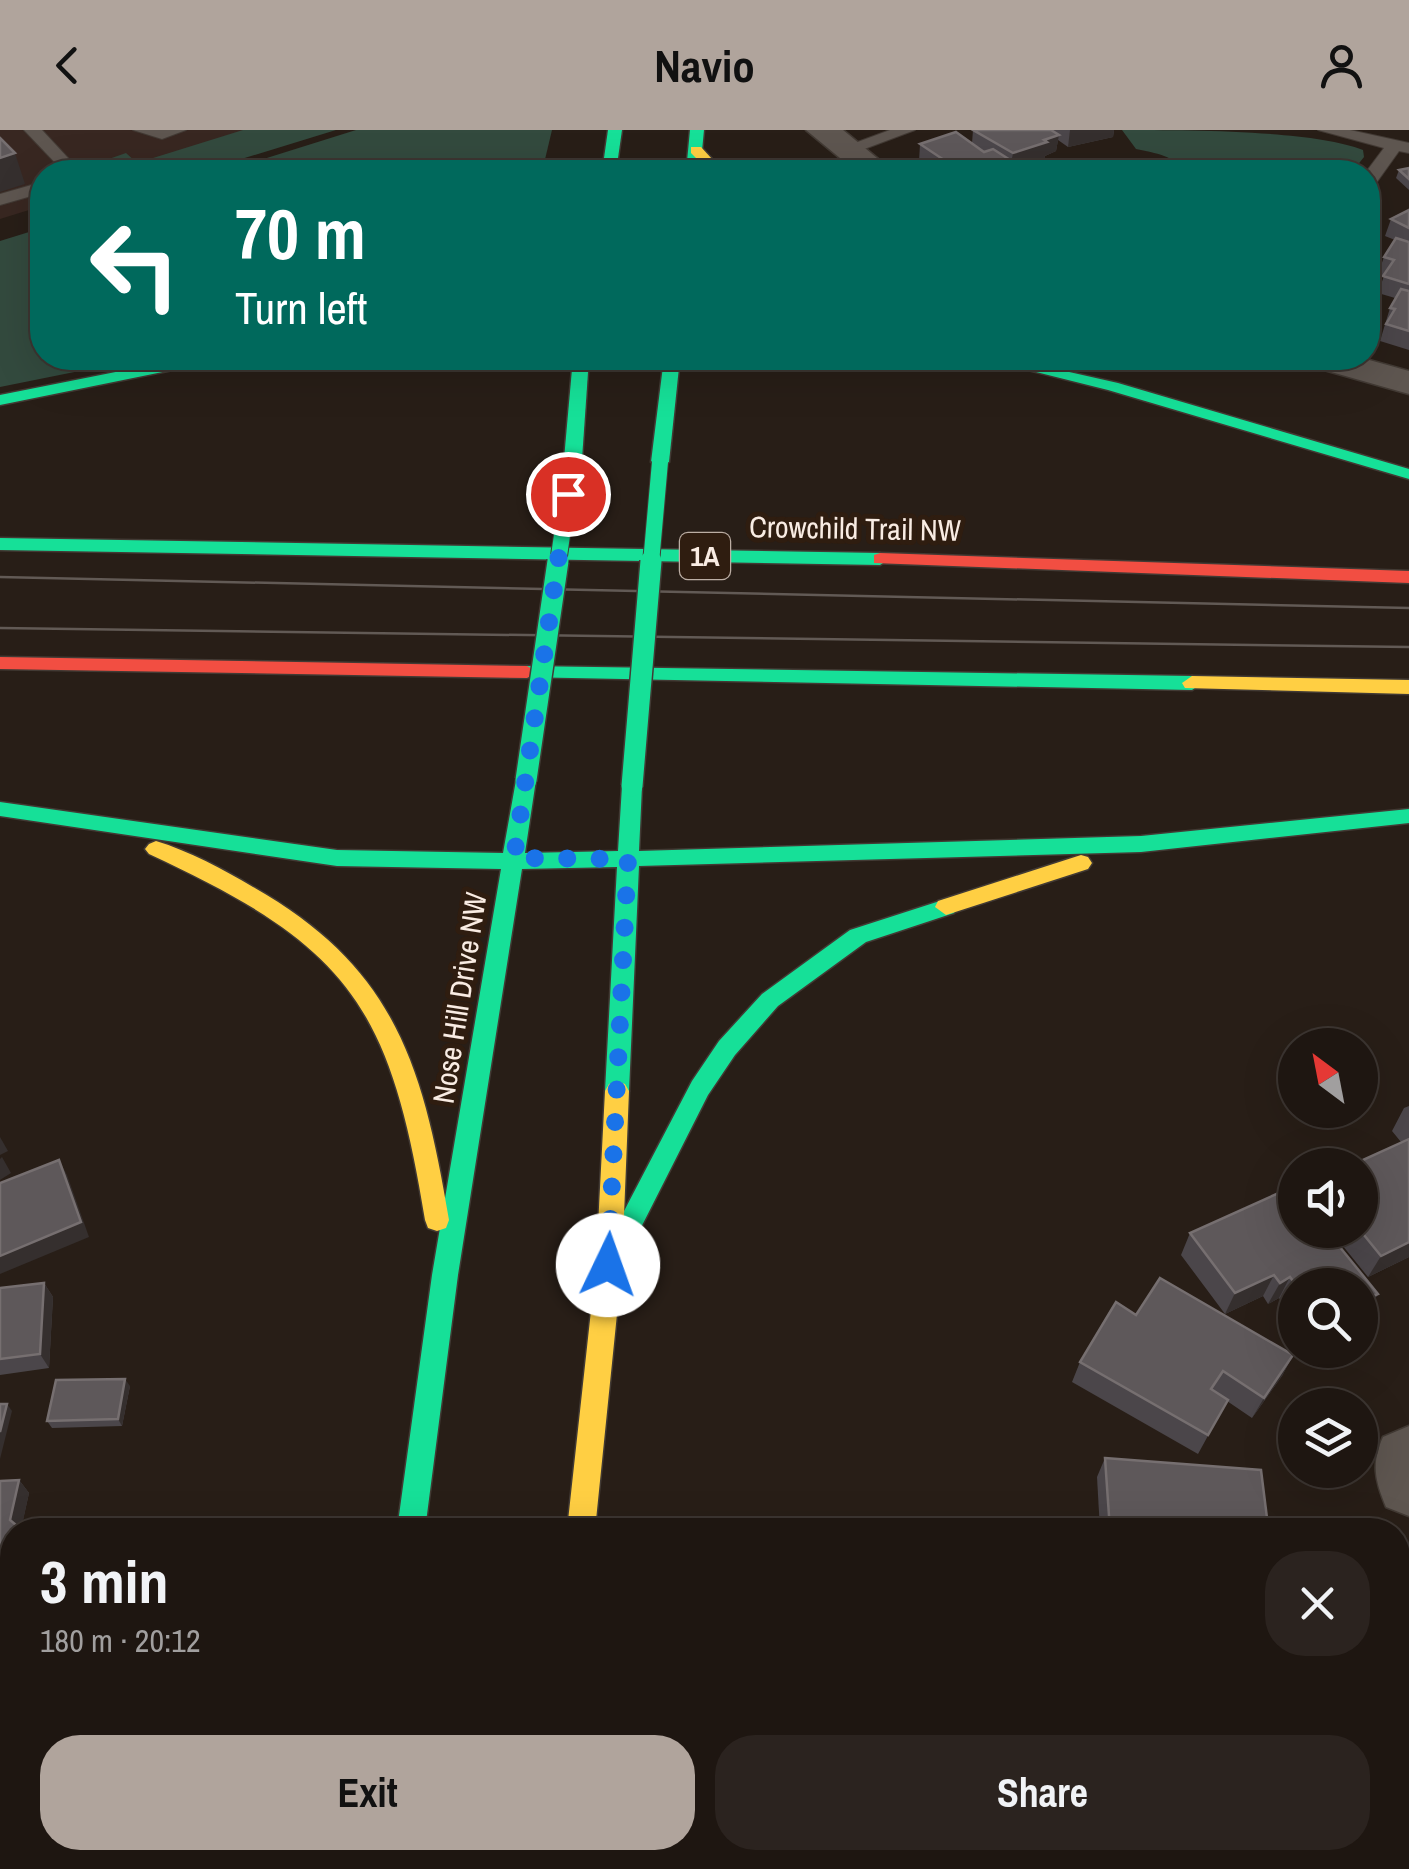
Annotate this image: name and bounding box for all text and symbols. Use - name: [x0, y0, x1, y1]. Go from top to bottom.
- text: Navio: [654, 35, 755, 96]
- icon: back: [40, 38, 95, 93]
- icon: person: [1314, 38, 1369, 93]
- text: 70 m: [235, 187, 366, 281]
- icon: left: [70, 200, 200, 330]
- text: Turn left: [235, 277, 367, 338]
- pin: [526, 452, 611, 537]
- icon: arrive: [541, 467, 596, 522]
- street label: Crowchild Trail NW: [749, 506, 961, 550]
- road number: 1A: [680, 533, 730, 579]
- street label: Nose Hill Drive NW: [423, 889, 495, 1106]
- north arrow: [1278, 1028, 1378, 1128]
- map controls: [1278, 1028, 1378, 1488]
- button: sound: [1278, 1148, 1378, 1248]
- position arrow: [556, 1213, 660, 1317]
- button: search: [1278, 1268, 1378, 1368]
- button: layers: [1278, 1388, 1378, 1488]
- text: 3 min: [40, 1541, 169, 1622]
- button: close: [1265, 1551, 1370, 1656]
- text: 180 m · 20:12: [40, 1619, 200, 1662]
- button: Exit: [40, 1735, 695, 1850]
- button: Share: [715, 1735, 1370, 1850]

